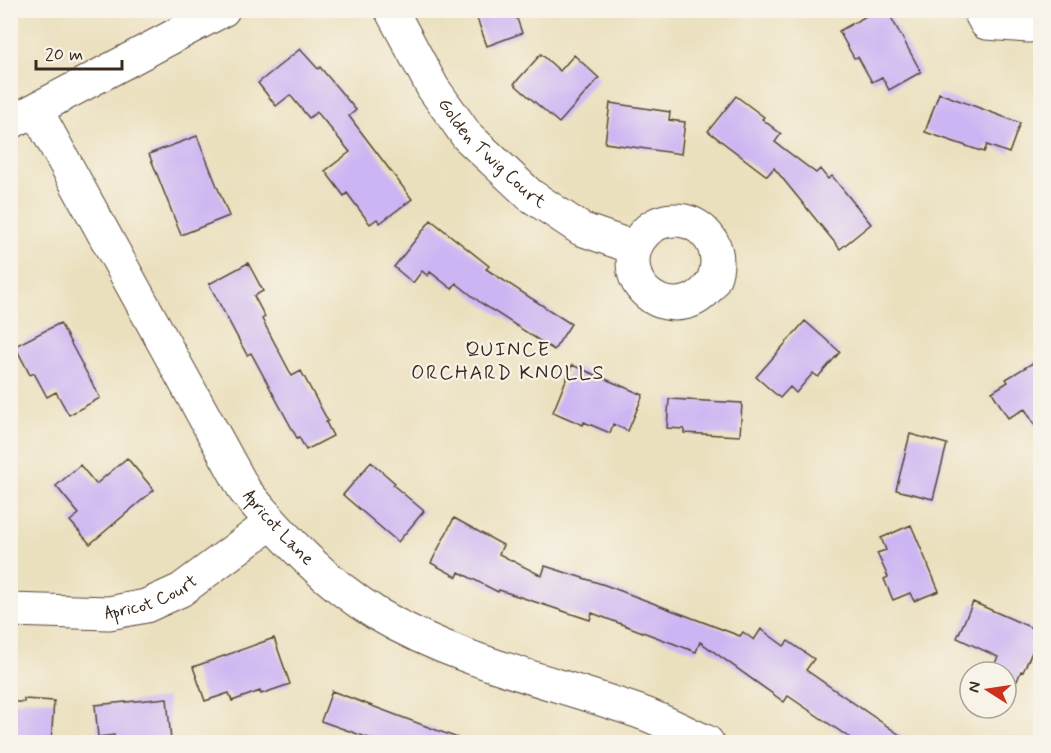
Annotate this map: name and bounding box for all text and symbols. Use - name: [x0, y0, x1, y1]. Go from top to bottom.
- scale bar: [36, 33, 122, 71]
- text: 20 m: [45, 43, 83, 67]
- street label: Golden Twig Court: [432, 93, 551, 214]
- district label: QUINCE ORCHARD KNOLLS: [411, 337, 605, 387]
- street label: Apricot Lane: [236, 485, 319, 571]
- street label: Apricot Court: [103, 570, 203, 627]
- north arrow: [958, 660, 1018, 720]
- text: N: [963, 680, 986, 695]

